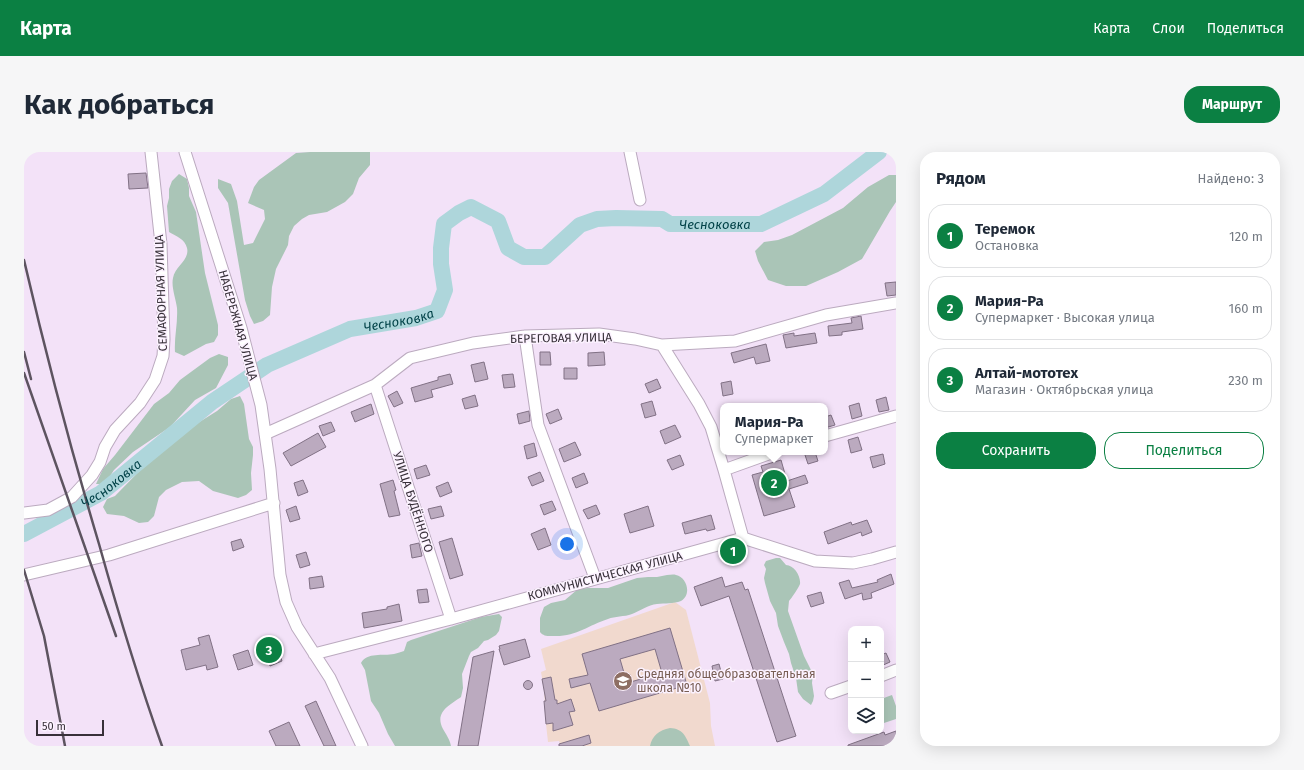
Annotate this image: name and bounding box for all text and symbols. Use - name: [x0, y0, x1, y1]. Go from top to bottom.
- text: Карта: [20, 17, 72, 40]
- text: Карта: [1093, 20, 1130, 37]
- text: Слои: [1152, 20, 1185, 37]
- text: Поделиться: [1207, 20, 1284, 37]
- button: Маршрут: [1184, 86, 1280, 123]
- text: Как добраться: [24, 88, 214, 121]
- text: Рядом: [936, 168, 986, 189]
- text: Найдено: 3: [1198, 171, 1264, 186]
- water label: Чесноковка: [679, 217, 751, 232]
- text: Теремок: [975, 220, 1035, 238]
- text: 1: [947, 229, 953, 244]
- text: 120 m: [1229, 229, 1263, 244]
- street label: СЕМАФОРНАЯ УЛИЦА: [152, 234, 170, 352]
- text: Остановка: [975, 238, 1039, 253]
- street label: НАБЕРЕЖНАЯ УЛИЦА: [216, 268, 261, 382]
- text: Мария-Ра: [975, 292, 1044, 310]
- text: 2: [947, 301, 953, 316]
- text: 160 m: [1229, 301, 1263, 316]
- water label: Чесноковка: [362, 306, 436, 335]
- text: Супермаркет · Высокая улица: [975, 310, 1155, 325]
- street label: БЕРЕГОВАЯ УЛИЦА: [510, 330, 612, 346]
- text: Алтай-мототех: [975, 364, 1078, 382]
- text: 3: [947, 373, 953, 388]
- text: 230 m: [1228, 373, 1263, 388]
- text: Магазин · Октябрьская улица: [975, 382, 1153, 397]
- popup: [720, 403, 828, 455]
- text: Мария-Ра: [735, 413, 804, 431]
- text: Супермаркет: [735, 431, 813, 446]
- button: Сохранить: [936, 432, 1096, 469]
- button: Поделиться: [1104, 432, 1264, 469]
- street label: УЛИЦА БУДЁННОГО: [390, 449, 437, 554]
- water label: Чесноковка: [78, 456, 144, 510]
- pin: 2: [761, 468, 787, 498]
- your location: [557, 534, 577, 554]
- pin: 1: [720, 536, 746, 566]
- street label: КОММУНИСТИЧЕСКАЯ УЛИЦА: [526, 549, 684, 603]
- map controls: [848, 626, 884, 734]
- button: +: [848, 626, 884, 662]
- pin: 3: [256, 635, 282, 665]
- button: −: [848, 662, 884, 698]
- place label: Средняя общеобразовательная школа №10: [637, 667, 816, 695]
- school or university icon: Средняя общеобразовательная школа №10: [612, 670, 634, 692]
- button: layers: [848, 698, 884, 734]
- scale bar: [36, 718, 104, 737]
- text: 50 m: [42, 720, 66, 733]

